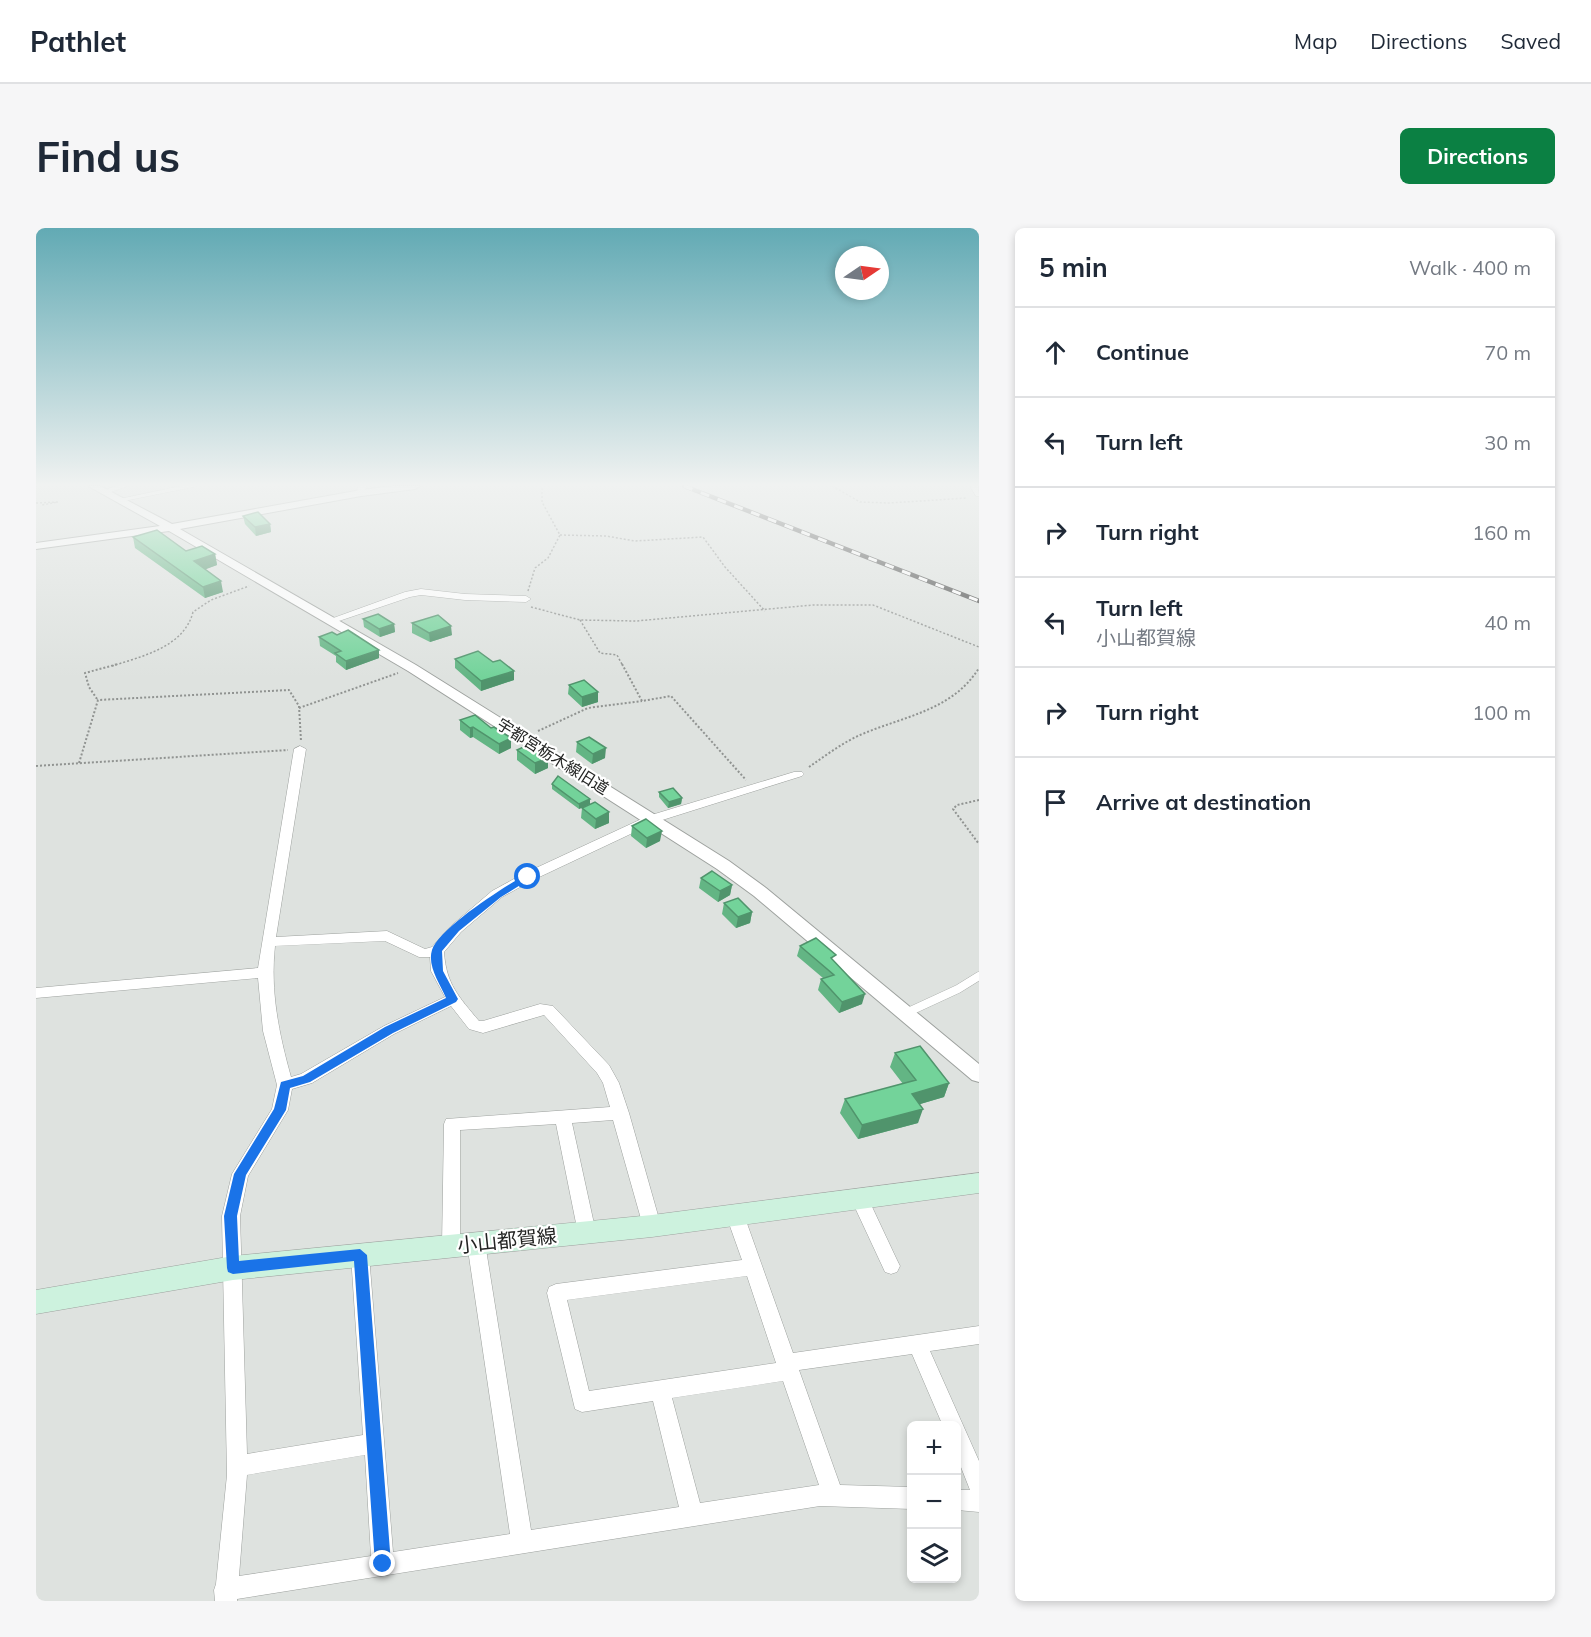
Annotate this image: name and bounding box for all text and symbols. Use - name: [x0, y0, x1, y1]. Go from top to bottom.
- text: Pathlet: [30, 24, 126, 59]
- text: Map: [1294, 28, 1337, 54]
- text: Directions: [1370, 28, 1467, 54]
- text: Saved: [1500, 28, 1561, 54]
- button: Directions: [1400, 128, 1555, 184]
- text: Find us: [36, 130, 180, 183]
- north arrow: [835, 246, 889, 300]
- text: 5 min: [1039, 251, 1108, 284]
- text: Walk · 400 m: [1409, 255, 1531, 280]
- icon: ahead: [1039, 336, 1072, 369]
- text: Continue: [1096, 338, 1189, 366]
- text: 70 m: [1484, 340, 1531, 365]
- icon: left: [1039, 426, 1072, 459]
- text: Turn left: [1096, 428, 1183, 456]
- text: 30 m: [1484, 430, 1531, 455]
- icon: right: [1039, 516, 1072, 549]
- text: Turn right: [1096, 518, 1199, 546]
- text: 160 m: [1472, 520, 1531, 545]
- text: Turn left: [1096, 594, 1183, 622]
- icon: left: [1039, 606, 1072, 639]
- text: 40 m: [1484, 610, 1531, 635]
- text: 小山都賀線: [1096, 625, 1196, 650]
- icon: right: [1039, 696, 1072, 729]
- text: Turn right: [1096, 698, 1199, 726]
- text: 100 m: [1472, 700, 1531, 725]
- street label: 宇都宮栃木線旧道: [493, 714, 613, 798]
- icon: arrive: [1039, 786, 1072, 819]
- text: Arrive at destination: [1096, 788, 1311, 816]
- route start: [514, 863, 540, 889]
- street label: 小山都賀線: [456, 1222, 558, 1258]
- map controls: [907, 1421, 961, 1583]
- button: +: [907, 1421, 961, 1475]
- button: −: [907, 1475, 961, 1529]
- button: layers: [907, 1529, 961, 1583]
- route end: [369, 1550, 395, 1576]

